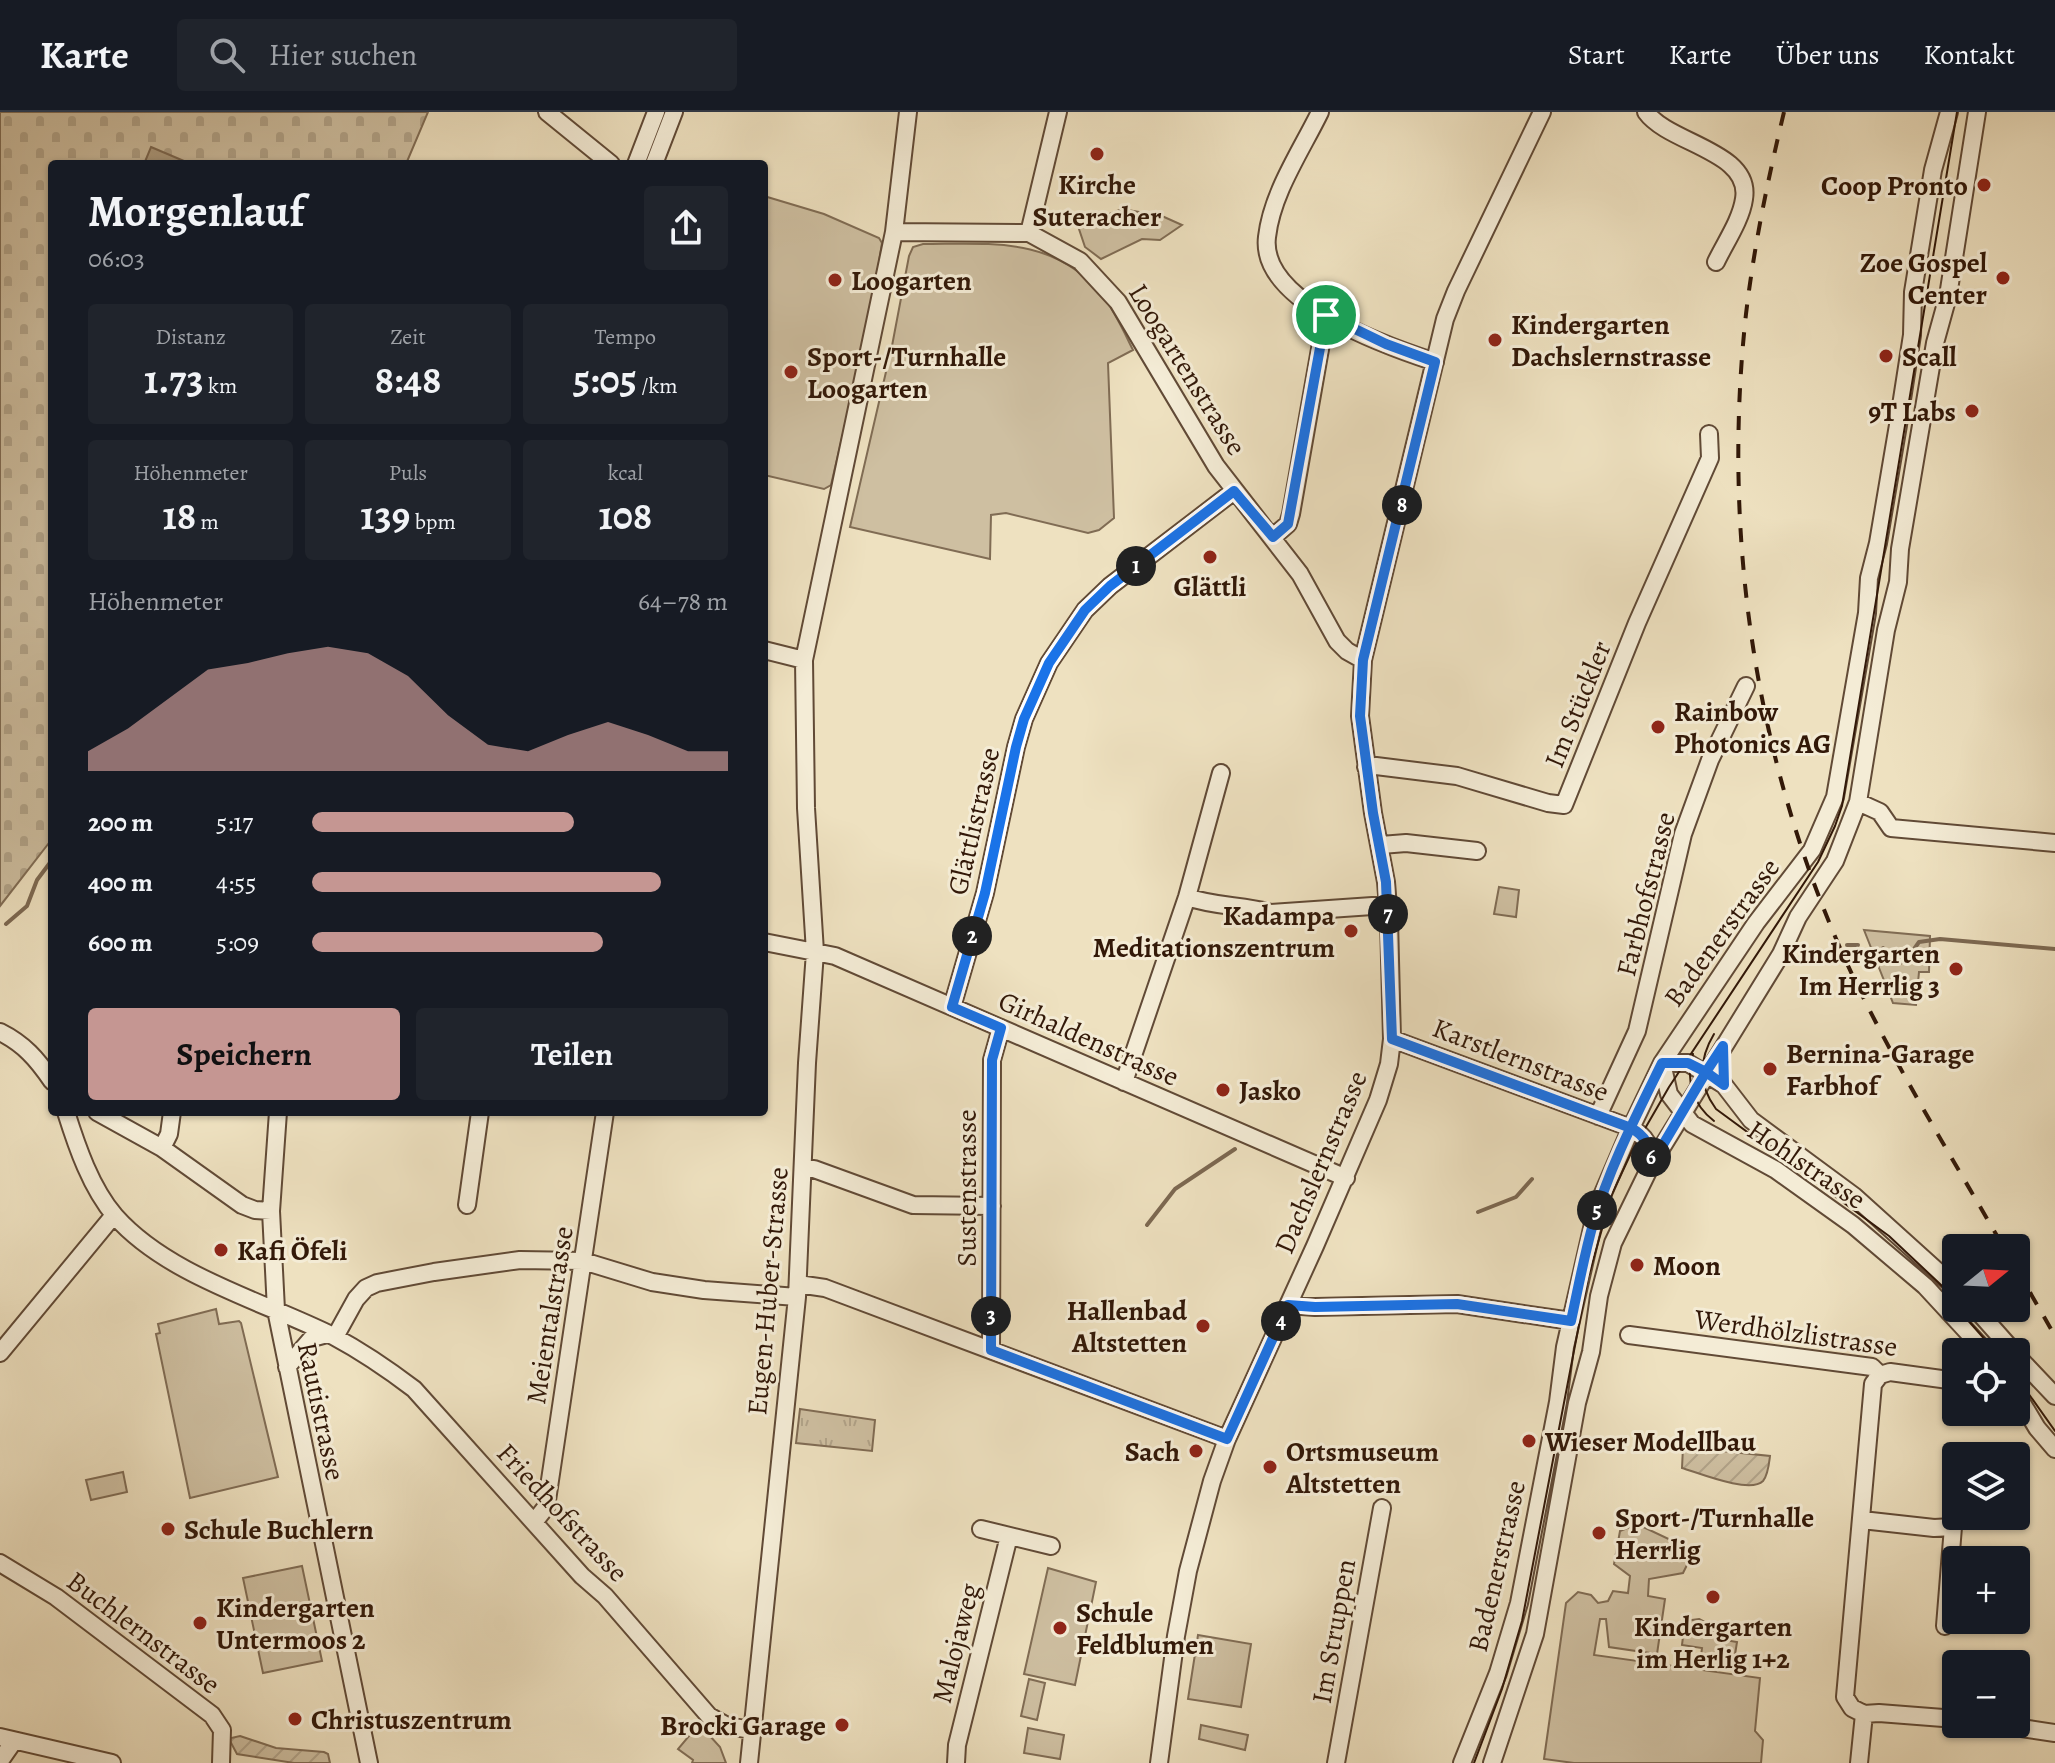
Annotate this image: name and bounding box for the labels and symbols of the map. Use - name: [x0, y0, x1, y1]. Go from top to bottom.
- marker: Kirche Suteracher: [1088, 145, 1106, 163]
- place label: Kirche Suteracher: [1033, 166, 1162, 236]
- place label: Coop Pronto: [1821, 167, 1968, 205]
- marker: Coop Pronto: [1975, 176, 1993, 194]
- place label: Zoe Gospel Center: [1860, 244, 1988, 314]
- place label: Loogarten: [851, 262, 972, 300]
- marker: Zoe Gospel Center: [1994, 269, 2012, 287]
- marker: Loogarten: [826, 271, 844, 289]
- street label: Loogartenstrasse: [1119, 276, 1255, 463]
- pin: [1292, 281, 1360, 349]
- place label: Kindergarten Dachslernstrasse: [1511, 306, 1711, 376]
- marker: Kindergarten Dachslernstrasse: [1486, 331, 1504, 349]
- place label: Sport-/Turnhalle Loogarten: [807, 338, 1006, 408]
- place label: Scall: [1902, 338, 1957, 376]
- marker: Scall: [1877, 347, 1895, 365]
- marker: Sport-/Turnhalle Loogarten: [782, 363, 800, 381]
- place label: 9T Labs: [1868, 393, 1956, 431]
- marker: 9T Labs: [1963, 402, 1981, 420]
- pin: 8: [1382, 485, 1422, 525]
- pin: 1: [1116, 546, 1156, 586]
- marker: Glättli: [1201, 548, 1219, 566]
- place label: Glättli: [1174, 568, 1246, 606]
- street label: Im Stückler: [1535, 635, 1621, 774]
- place label: Rainbow Photonics AG: [1674, 693, 1831, 763]
- marker: Rainbow Photonics AG: [1649, 718, 1667, 736]
- street label: Glättlistrasse: [939, 744, 1009, 899]
- street label: Farbhofstrasse: [1607, 808, 1685, 980]
- street label: Badenerstrasse: [1655, 851, 1789, 1015]
- pin: 7: [1368, 894, 1408, 934]
- place label: Kadampa Meditationszentrum: [1093, 897, 1335, 967]
- pin: 2: [952, 916, 992, 956]
- marker: Kadampa Meditationszentrum: [1342, 922, 1360, 940]
- place label: Kindergarten Im Herrlig 3: [1781, 935, 1940, 1005]
- marker: Kindergarten Im Herrlig 3: [1947, 960, 1965, 978]
- street label: Girhaldenstrasse: [992, 982, 1185, 1096]
- street label: Karstlernstrasse: [1427, 1009, 1614, 1111]
- place label: Bernina-Garage Farbhof: [1786, 1035, 1974, 1105]
- marker: Bernina-Garage Farbhof: [1761, 1060, 1779, 1078]
- street label: Dachslernstrasse: [1265, 1065, 1377, 1260]
- place label: Jasko: [1239, 1072, 1301, 1110]
- marker: Jasko: [1214, 1081, 1232, 1099]
- street label: Sustenstrasse: [948, 1109, 986, 1267]
- street label: Hohlstrasse: [1740, 1111, 1873, 1218]
- pin: 6: [1631, 1137, 1671, 1177]
- street label: Eugen-Huber-Strasse: [738, 1165, 798, 1417]
- pin: 5: [1577, 1190, 1617, 1230]
- street label: Meientalstrasse: [517, 1223, 583, 1407]
- place label: Kafi Öfeli: [237, 1232, 347, 1270]
- north arrow: [1942, 1234, 2030, 1322]
- marker: Kafi Öfeli: [212, 1241, 230, 1259]
- place label: Moon: [1653, 1247, 1721, 1285]
- marker: Moon: [1628, 1256, 1646, 1274]
- place label: Hallenbad Altstetten: [1067, 1292, 1188, 1362]
- pin: 3: [971, 1296, 1011, 1336]
- street label: Werdhölzlistrasse: [1691, 1300, 1900, 1366]
- pin: 4: [1261, 1301, 1301, 1341]
- marker: Hallenbad Altstetten: [1194, 1317, 1212, 1335]
- street label: Rautistrasse: [288, 1338, 354, 1484]
- place label: Wieser Modellbau: [1544, 1423, 1756, 1461]
- marker: Wieser Modellbau: [1520, 1432, 1538, 1450]
- place label: Sach: [1125, 1433, 1180, 1471]
- place label: Ortsmuseum Altstetten: [1285, 1433, 1439, 1503]
- street label: Friedhofstrasse: [488, 1435, 637, 1590]
- marker: Sach: [1187, 1442, 1205, 1460]
- marker: Ortsmuseum Altstetten: [1261, 1458, 1279, 1476]
- street label: Badenerstrasse: [1459, 1477, 1535, 1656]
- place label: Sport-/Turnhalle Herrlig: [1615, 1499, 1814, 1569]
- place label: Schule Buchlern: [184, 1511, 374, 1549]
- marker: Schule Buchlern: [159, 1520, 177, 1538]
- marker: Sport-/Turnhalle Herrlig: [1590, 1524, 1608, 1542]
- street label: Im Struppen: [1303, 1556, 1365, 1706]
- street label: Buchlernstrasse: [59, 1563, 228, 1703]
- street label: Malojaweg: [923, 1579, 989, 1707]
- marker: Kindergarten im Herlig 1+2: [1704, 1588, 1722, 1606]
- place label: Kindergarten Untermoos 2: [216, 1589, 375, 1659]
- place label: Schule Feldblumen: [1076, 1594, 1214, 1664]
- place label: Kindergarten im Herlig 1+2: [1634, 1608, 1793, 1678]
- marker: Kindergarten Untermoos 2: [191, 1614, 209, 1632]
- marker: Schule Feldblumen: [1051, 1619, 1069, 1637]
- place label: Christuszentrum: [311, 1701, 512, 1739]
- place label: Brocki Garage: [660, 1707, 826, 1745]
- marker: Christuszentrum: [286, 1710, 304, 1728]
- marker: Brocki Garage: [833, 1716, 851, 1734]

